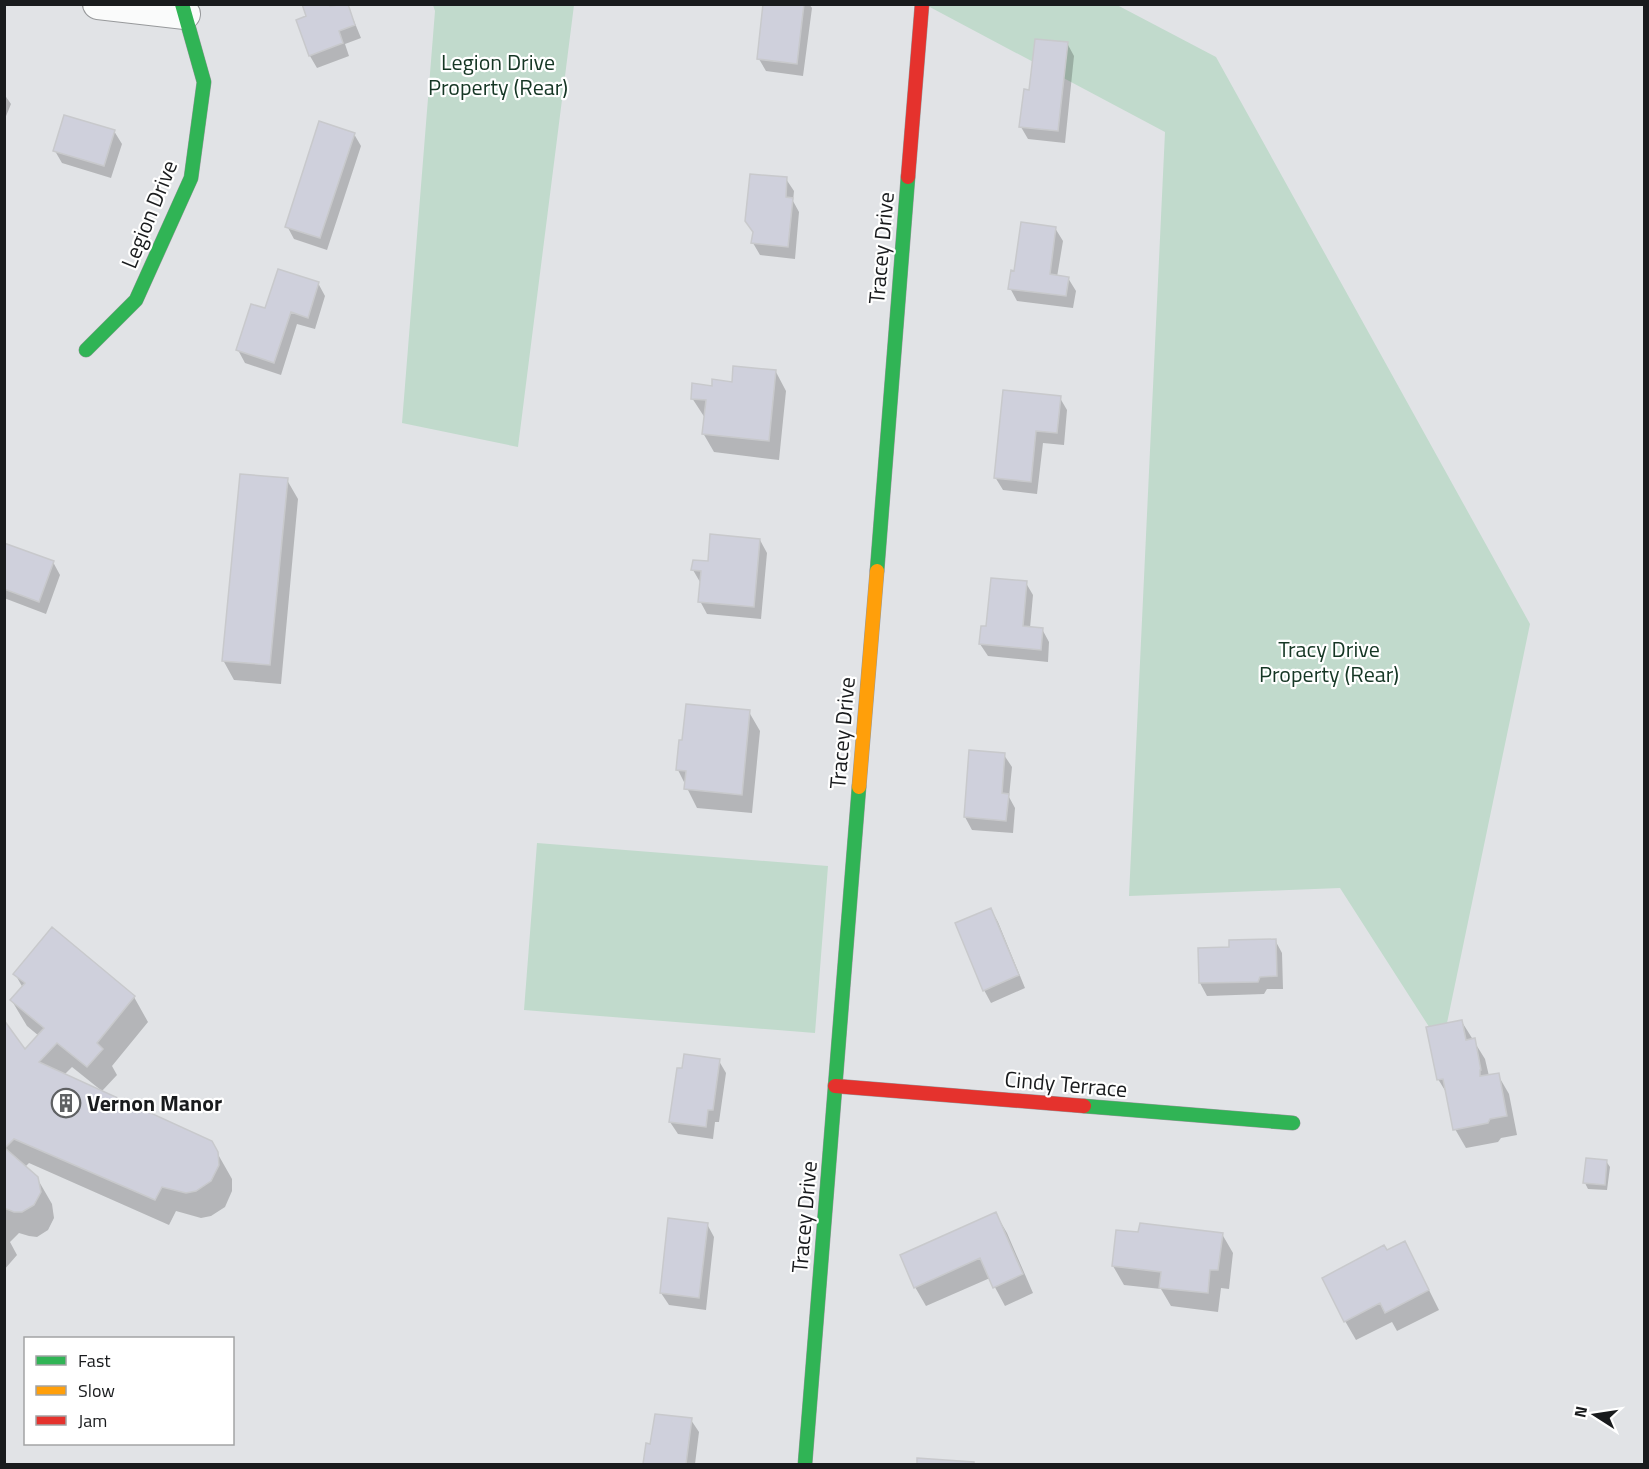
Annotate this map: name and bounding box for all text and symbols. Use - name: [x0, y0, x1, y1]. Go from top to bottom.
- park label: Legion Drive Property (Rear): [428, 45, 568, 104]
- street label: Legion Drive: [112, 155, 186, 273]
- street label: Tracey Drive: [859, 191, 903, 305]
- park label: Tracy Drive Property (Rear): [1259, 632, 1399, 691]
- street label: Tracey Drive: [820, 676, 864, 790]
- street label: Cindy Terrace: [1003, 1062, 1129, 1106]
- place label: Vernon Manor: [87, 1086, 222, 1120]
- building icon: Vernon Manor: [50, 1087, 82, 1119]
- street label: Tracey Drive: [782, 1160, 826, 1274]
- legend: [24, 1337, 234, 1445]
- text: Fast: [78, 1347, 111, 1374]
- text: Slow: [78, 1377, 115, 1404]
- north arrow: [1565, 1385, 1625, 1445]
- text: N: [1567, 1404, 1593, 1420]
- text: Jam: [78, 1407, 107, 1434]

